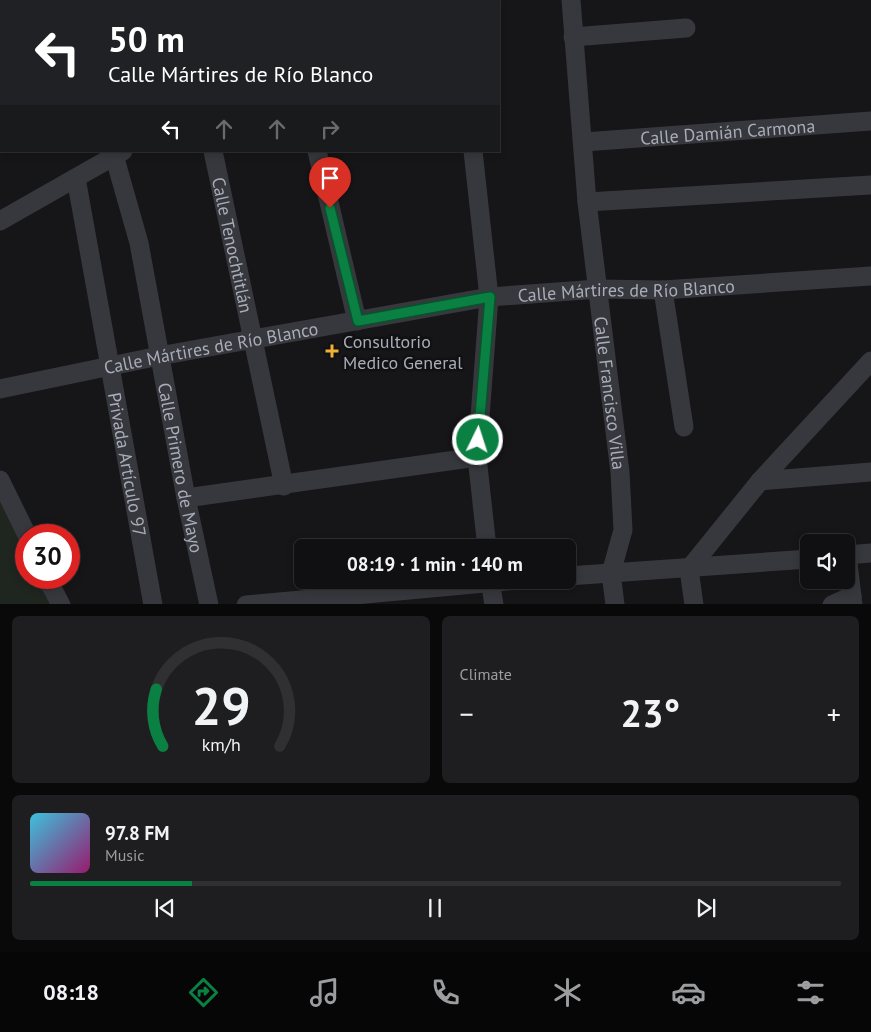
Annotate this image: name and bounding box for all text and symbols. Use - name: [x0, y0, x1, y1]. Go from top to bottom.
- text: 50 m: [108, 16, 185, 62]
- icon: left: [25, 20, 90, 85]
- text: Calle Mártires de Río Blanco: [108, 60, 373, 88]
- street label: Calle Damián Carmona: [639, 114, 816, 149]
- icon: left: [157, 115, 185, 143]
- icon: ahead: [210, 115, 238, 143]
- icon: ahead: [263, 115, 291, 143]
- icon: right: [316, 115, 344, 143]
- pin: [309, 157, 351, 208]
- icon: arrive: [316, 164, 344, 192]
- street label: Calle Tenochtitlán: [207, 175, 258, 315]
- street label: Calle Mártires de Río Blanco: [517, 274, 735, 306]
- street label: Calle Francisco Villa: [590, 315, 631, 471]
- street label: Calle Mártires de Río Blanco: [102, 316, 320, 379]
- place label: Consultorio Medico General: [343, 330, 463, 374]
- marker: Consultorio Medico General: [325, 344, 339, 358]
- street label: Calle Primero de Mayo: [153, 381, 209, 555]
- street label: Privada Artículo 97: [103, 390, 152, 538]
- position arrow: [451, 413, 503, 465]
- speed limit sign: 30: [15, 524, 80, 589]
- map controls: [800, 534, 855, 589]
- button: sound: [800, 534, 855, 589]
- text: 08:19 · 1 min · 140 m: [347, 552, 523, 576]
- text: Climate: [460, 664, 512, 684]
- text: 29: [191, 672, 250, 739]
- text: 23°: [620, 688, 680, 737]
- text: −: [460, 695, 474, 732]
- text: +: [827, 695, 841, 732]
- text: km/h: [201, 733, 240, 756]
- text: 97.8 FM: [105, 821, 169, 845]
- text: Music: [105, 845, 145, 865]
- icon: previous: [151, 894, 179, 922]
- icon: pause: [421, 894, 449, 922]
- icon: next: [692, 894, 720, 922]
- icon: directions: [186, 975, 221, 1010]
- icon: music: [307, 975, 342, 1010]
- icon: phone: [428, 975, 463, 1010]
- icon: climate: [550, 975, 585, 1010]
- icon: car: [671, 975, 706, 1010]
- icon: filters: [793, 975, 828, 1010]
- text: 08:18: [43, 978, 99, 1006]

